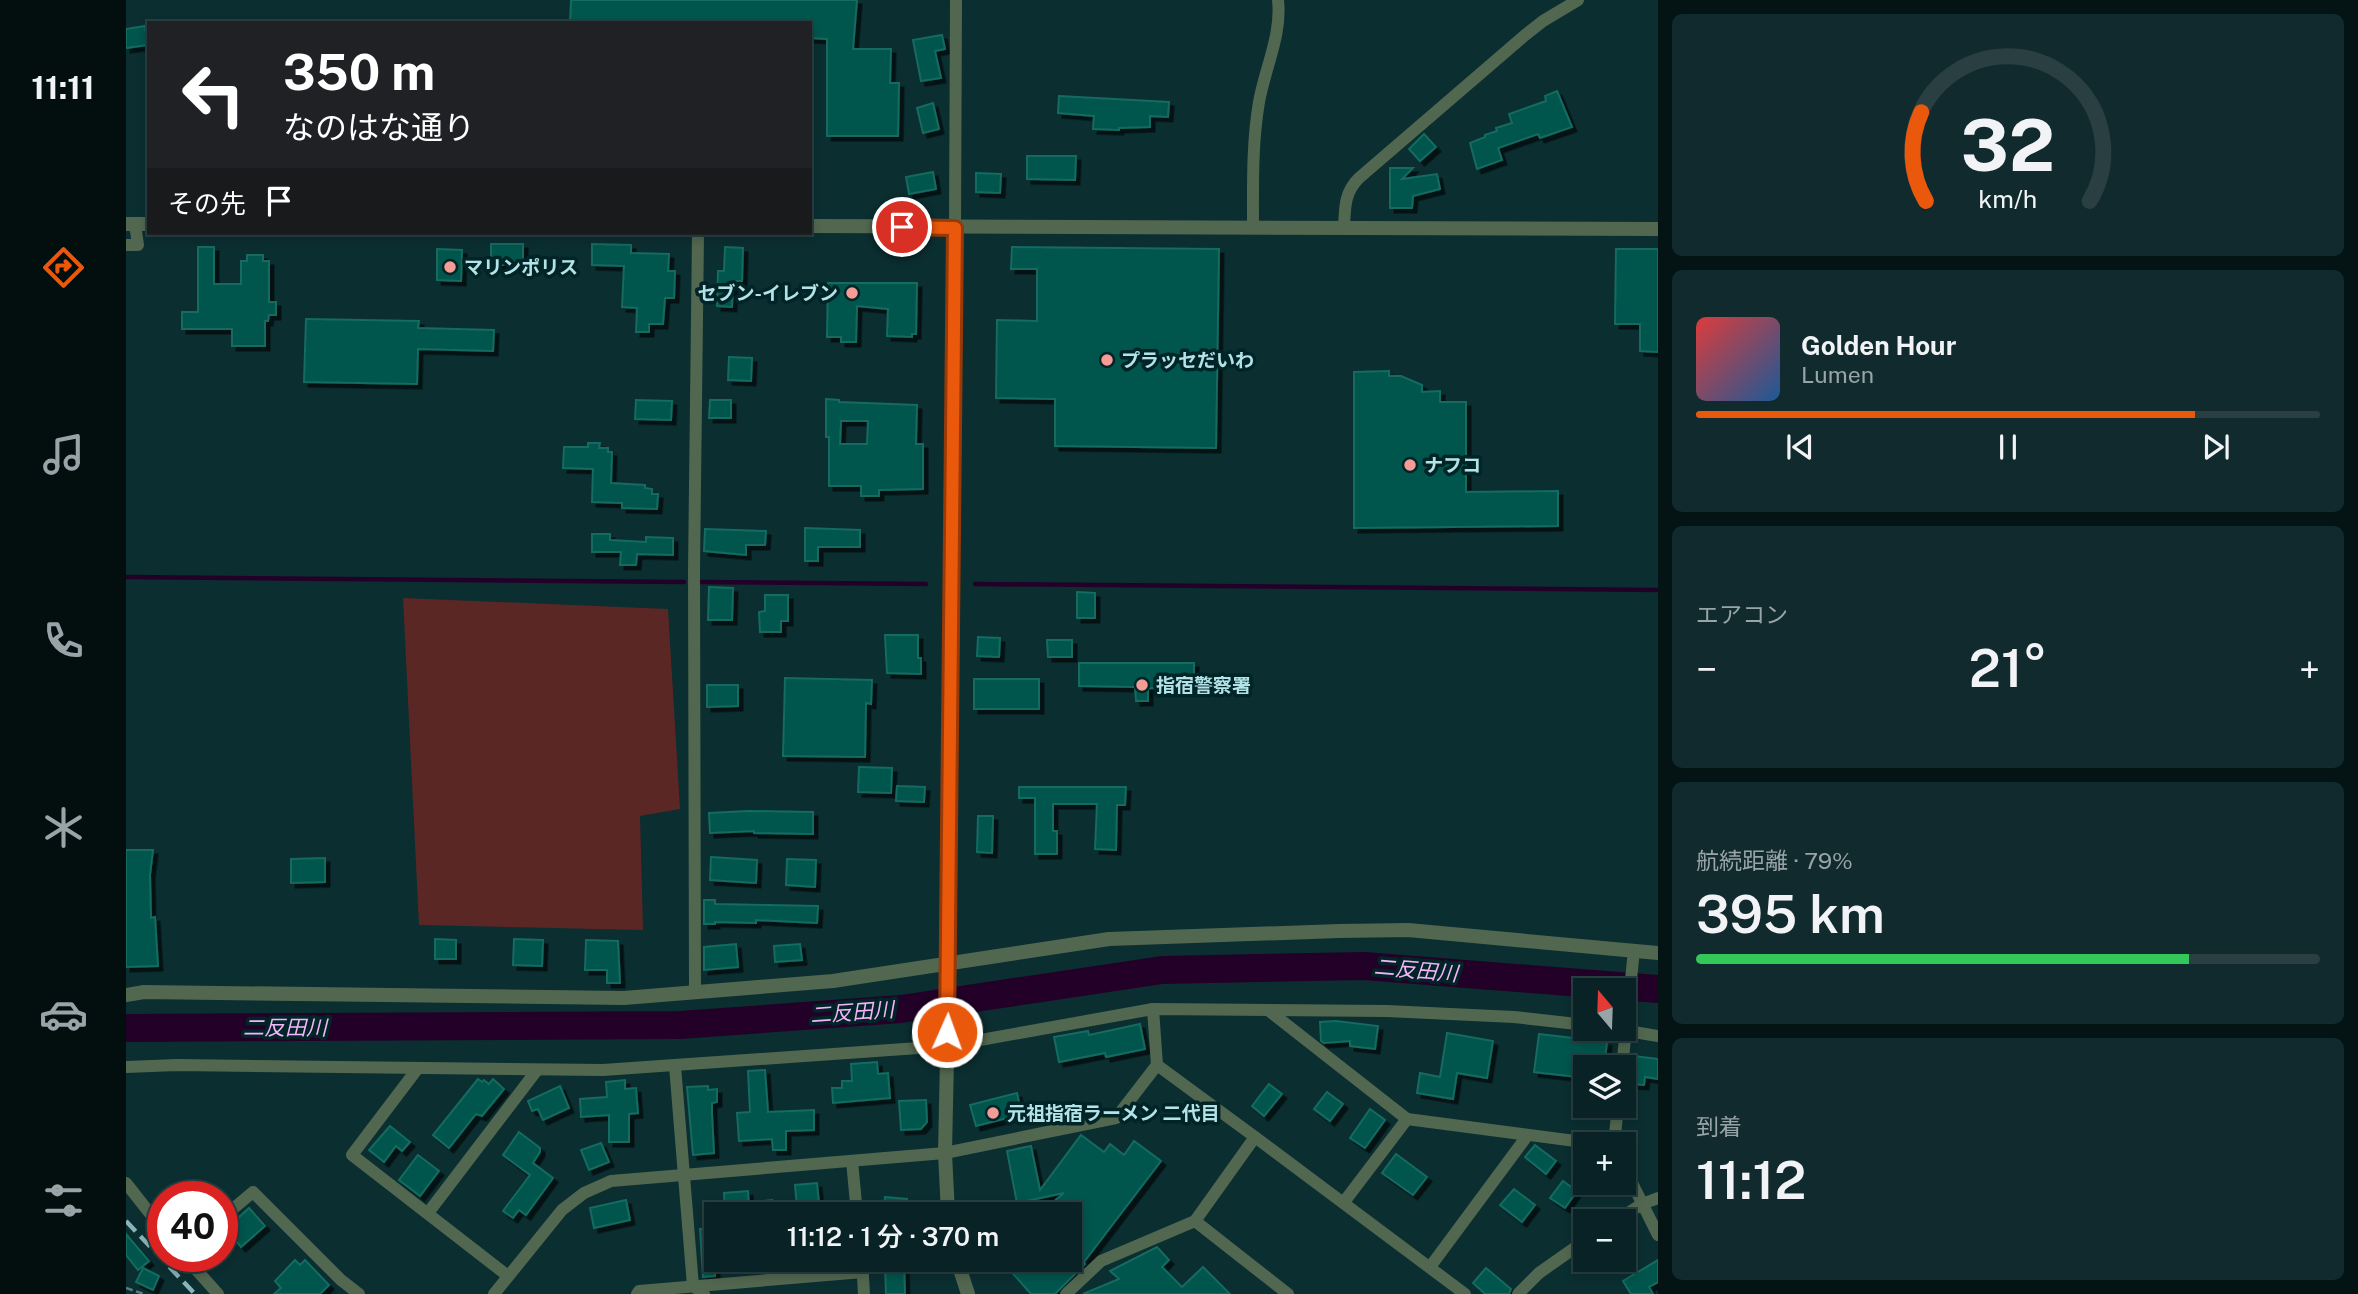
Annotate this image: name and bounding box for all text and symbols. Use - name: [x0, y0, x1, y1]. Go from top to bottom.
- text: 350 m: [283, 43, 435, 101]
- icon: left: [168, 49, 259, 140]
- text: 11:11: [31, 69, 95, 106]
- text: 32: [1961, 102, 2055, 187]
- text: なのはな通り: [283, 109, 475, 146]
- icon: arrive: [260, 182, 298, 220]
- text: km/h: [1979, 184, 2037, 214]
- text: その先: [168, 188, 246, 219]
- pin: [872, 197, 932, 257]
- icon: arrive: [883, 208, 921, 246]
- icon: directions: [39, 243, 88, 292]
- place label: マリンポリス: [464, 256, 578, 278]
- marker: マリンポリス: [442, 259, 458, 275]
- place label: セブン-イレブン: [698, 282, 838, 304]
- marker: セブン-イレブン: [844, 285, 860, 301]
- text: Golden Hour: [1801, 330, 1956, 361]
- place label: プラッセだいわ: [1121, 349, 1254, 371]
- marker: プラッセだいわ: [1099, 352, 1115, 368]
- text: Lumen: [1801, 361, 1874, 388]
- icon: previous: [1781, 428, 1819, 466]
- icon: pause: [1989, 428, 2027, 466]
- icon: next: [2197, 428, 2235, 466]
- icon: music: [39, 430, 88, 479]
- place label: ナフコ: [1424, 454, 1481, 476]
- marker: ナフコ: [1402, 457, 1418, 473]
- text: エアコン: [1696, 601, 1788, 628]
- icon: phone: [39, 616, 88, 665]
- text: 21°: [1969, 638, 2047, 699]
- text: −: [1696, 647, 1717, 692]
- text: +: [2299, 647, 2320, 692]
- place label: 指宿警察署: [1156, 674, 1251, 696]
- marker: 指宿警察署: [1134, 677, 1150, 693]
- icon: climate: [39, 803, 88, 852]
- text: 航続距離 · 79%: [1696, 847, 1853, 874]
- text: 395 km: [1696, 884, 1885, 945]
- water label: 二反田川: [1373, 954, 1461, 986]
- north arrow: [1573, 978, 1636, 1041]
- map controls: [1573, 978, 1636, 1272]
- icon: car: [39, 990, 88, 1039]
- position arrow: [910, 995, 984, 1069]
- water label: 二反田川: [809, 996, 897, 1027]
- water label: 二反田川: [243, 1015, 329, 1040]
- button: layers: [1573, 1055, 1636, 1118]
- place label: 元祖指宿ラーメン 二代目: [1007, 1102, 1220, 1124]
- marker: 元祖指宿ラーメン 二代目: [985, 1105, 1001, 1121]
- text: 到着: [1696, 1113, 1742, 1140]
- button: +: [1573, 1132, 1636, 1195]
- text: 11:12: [1696, 1150, 1806, 1211]
- icon: filters: [39, 1176, 88, 1225]
- speed limit sign: 40: [147, 1181, 238, 1272]
- button: −: [1573, 1209, 1636, 1272]
- text: 11:12 · 1 分 · 370 m: [787, 1221, 999, 1252]

